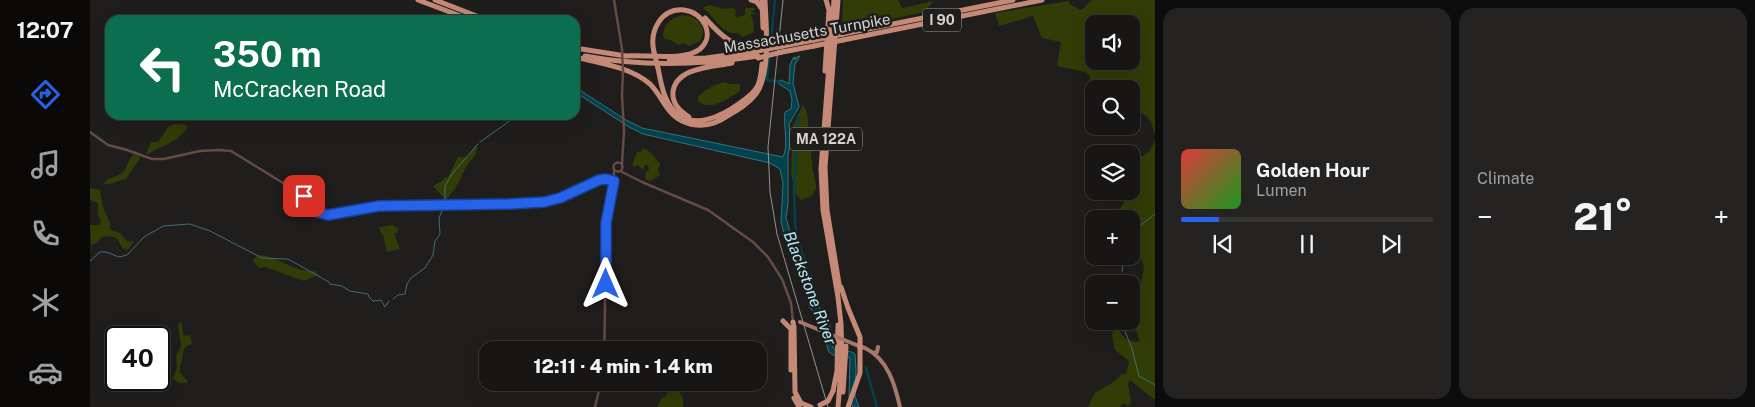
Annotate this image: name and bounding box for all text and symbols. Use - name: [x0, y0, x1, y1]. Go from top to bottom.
- road number: I 90: [923, 8, 961, 32]
- street label: Massachusetts Turnpike: [722, 10, 892, 56]
- map controls: [1085, 15, 1140, 330]
- button: sound: [1085, 15, 1140, 70]
- text: 12:07: [17, 17, 73, 43]
- text: 350 m: [213, 34, 322, 75]
- icon: left: [130, 35, 195, 100]
- text: McCracken Road: [213, 76, 386, 102]
- icon: directions: [28, 77, 63, 112]
- button: search: [1085, 80, 1140, 135]
- road number: MA 122A: [790, 128, 862, 150]
- button: layers: [1085, 145, 1140, 200]
- icon: music: [28, 147, 63, 182]
- text: Golden Hour: [1256, 159, 1370, 181]
- text: Climate: [1477, 169, 1534, 188]
- pin: [283, 175, 325, 217]
- text: Lumen: [1256, 181, 1307, 200]
- icon: arrive: [290, 182, 318, 210]
- text: 21°: [1573, 194, 1633, 239]
- text: −: [1477, 200, 1493, 233]
- text: +: [1713, 200, 1729, 233]
- button: +: [1085, 210, 1140, 265]
- icon: phone: [28, 216, 63, 251]
- water label: Blackstone River: [780, 228, 841, 348]
- icon: previous: [1209, 230, 1237, 258]
- icon: pause: [1293, 230, 1321, 258]
- icon: next: [1377, 230, 1405, 258]
- position arrow: [579, 257, 631, 309]
- button: −: [1085, 275, 1140, 330]
- icon: climate: [28, 285, 63, 320]
- speed limit sign: 40: [105, 326, 170, 391]
- icon: car: [28, 355, 63, 390]
- text: 12:11 · 4 min · 1.4 km: [533, 355, 713, 377]

